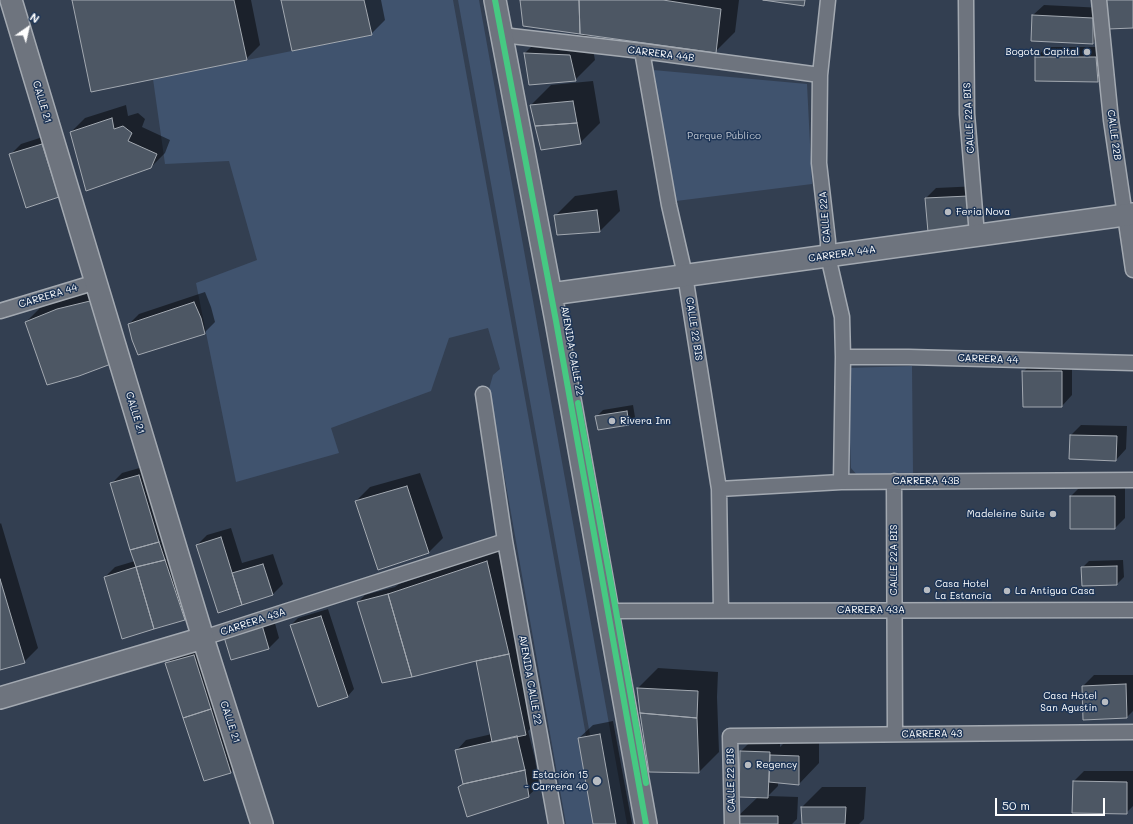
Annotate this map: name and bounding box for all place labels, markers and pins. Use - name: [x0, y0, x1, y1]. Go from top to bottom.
- place label: Bogota Capital: [1006, 46, 1079, 58]
- marker: Bogota Capital: [1082, 47, 1092, 57]
- place label: Feria Nova: [956, 206, 1010, 218]
- marker: Feria Nova: [943, 207, 953, 217]
- place label: Rivera Inn: [620, 415, 671, 427]
- marker: Rivera Inn: [607, 416, 617, 426]
- place label: Madeleine Suite: [967, 508, 1045, 520]
- marker: Madeleine Suite: [1048, 509, 1058, 519]
- place label: Casa Hotel La Estancia: [935, 578, 992, 602]
- marker: Casa Hotel La Estancia: [922, 585, 932, 595]
- place label: La Antigua Casa: [1015, 585, 1095, 597]
- marker: La Antigua Casa: [1002, 586, 1012, 596]
- place label: Casa Hotel San Agustin: [1040, 690, 1097, 714]
- marker: Casa Hotel San Agustin: [1100, 697, 1110, 707]
- place label: Regency: [756, 759, 797, 771]
- marker: Regency: [743, 760, 753, 770]
- place label: Estación 15 - Carrera 40: [524, 769, 588, 792]
- marker: Estación 15 - Carrera 40: [591, 775, 603, 787]

